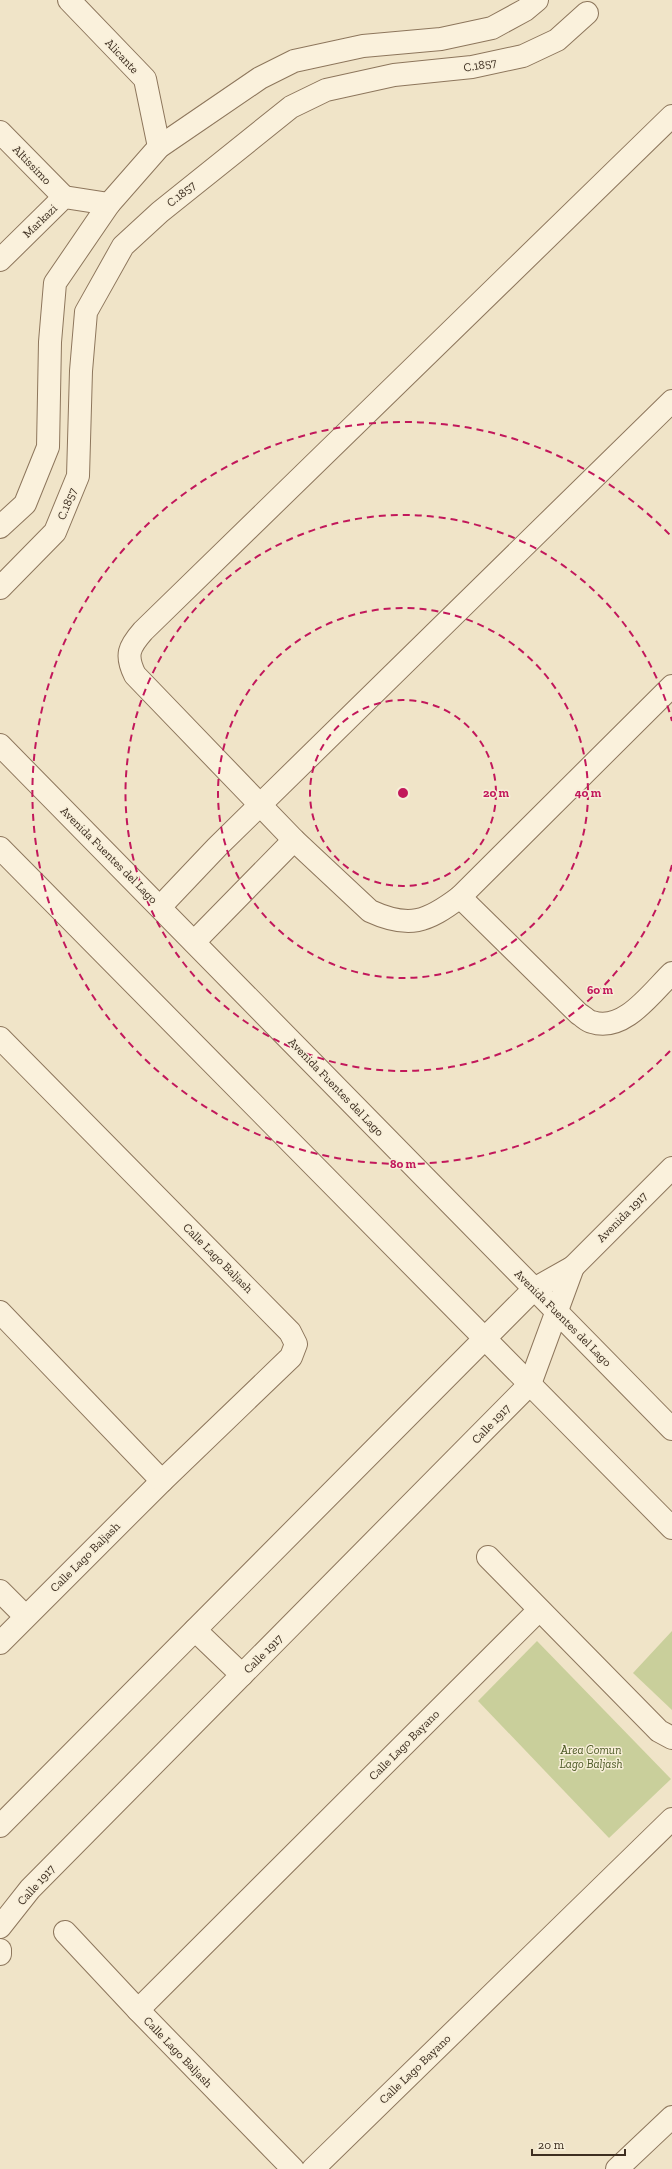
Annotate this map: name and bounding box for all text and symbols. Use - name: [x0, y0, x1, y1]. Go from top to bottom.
- street label: Alicante: [102, 36, 142, 77]
- street label: C.1857: [462, 55, 498, 75]
- street label: Altissimo: [10, 142, 54, 188]
- street label: C.1857: [164, 178, 199, 210]
- street label: Markazi: [20, 201, 60, 241]
- street label: C.1857: [54, 486, 80, 522]
- centre of rings: [396, 786, 410, 800]
- text: 20 m: [483, 786, 510, 800]
- text: 40 m: [575, 786, 602, 800]
- street label: Avenida Fuentes del Lago: [58, 804, 160, 906]
- text: 60 m: [587, 983, 614, 997]
- street label: Avenida Fuentes del Lago: [285, 1035, 387, 1139]
- text: 80 m: [390, 1157, 417, 1171]
- street label: Avenida 1917: [594, 1189, 650, 1245]
- street label: Calle Lago Baljash: [179, 1220, 256, 1297]
- street label: Avenida Fuentes del Lago: [512, 1267, 614, 1369]
- street label: Calle 1917: [469, 1401, 513, 1447]
- street label: Calle Lago Baljash: [47, 1519, 124, 1596]
- street label: Calle 1917: [241, 1631, 286, 1676]
- street label: Calle Lago Bayano: [366, 1707, 442, 1783]
- park label: Area Comun Lago Baljash: [559, 1743, 623, 1771]
- street label: Calle 1917: [14, 1862, 58, 1908]
- street label: Calle Lago Baljash: [140, 2014, 216, 2091]
- street label: Calle Lago Bayano: [376, 2031, 454, 2107]
- scale bar: [532, 2131, 625, 2157]
- text: 20 m: [538, 2138, 565, 2152]

